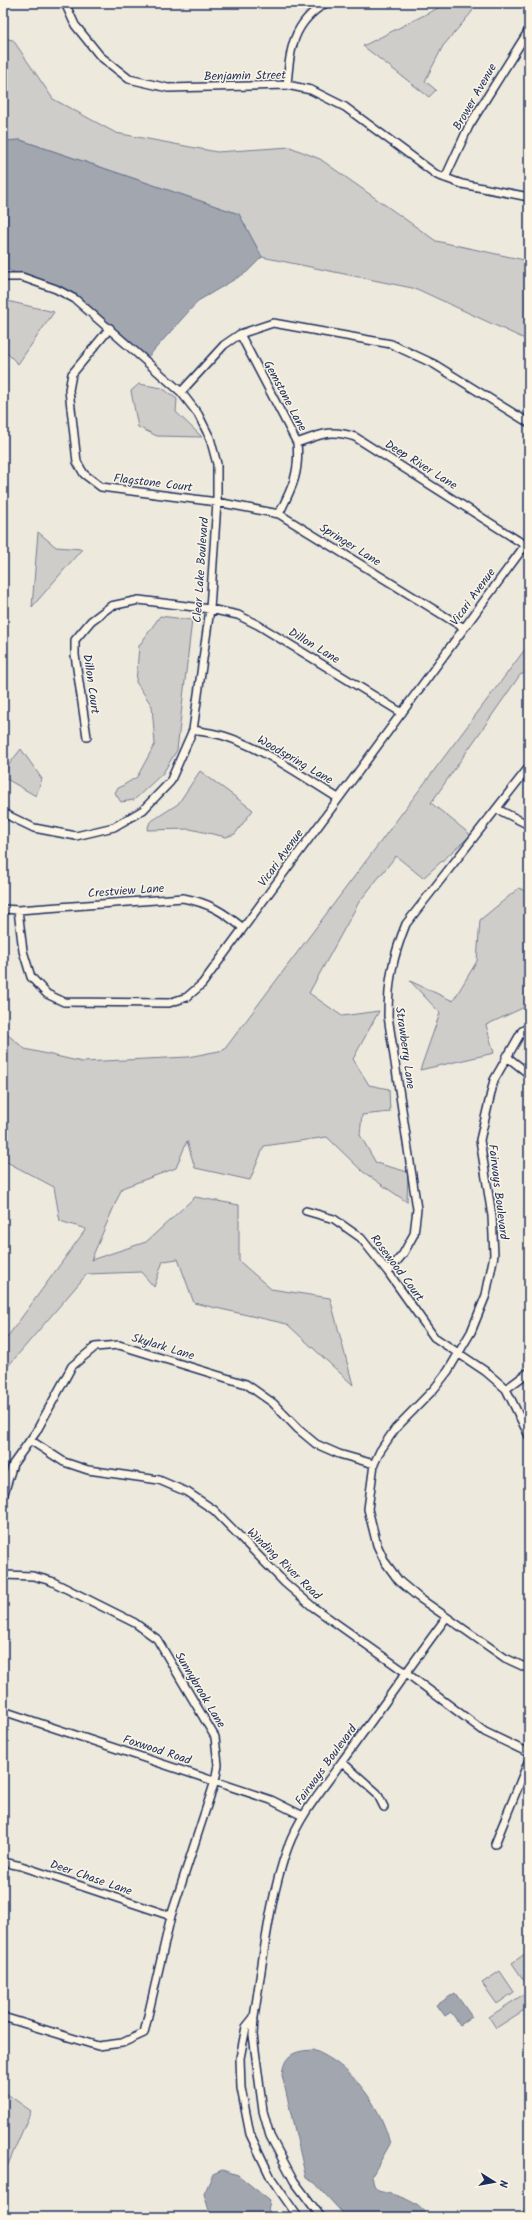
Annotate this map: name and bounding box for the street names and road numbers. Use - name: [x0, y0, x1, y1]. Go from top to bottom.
- street label: Brower Avenue: [448, 59, 502, 134]
- street label: Benjamin Street: [204, 66, 287, 86]
- street label: Gemstone Lane: [258, 357, 312, 435]
- street label: Deep River Lane: [381, 435, 461, 495]
- street label: Flagstone Court: [112, 469, 194, 497]
- street label: Clear Lake Boulevard: [188, 516, 214, 623]
- street label: Springer Lane: [316, 519, 385, 572]
- street label: Vicari Avenue: [446, 564, 501, 630]
- street label: Dillon Lane: [285, 623, 344, 669]
- street label: Dillon Court: [77, 653, 105, 715]
- street label: Woodspring Lane: [254, 731, 337, 790]
- street label: Vicari Avenue: [254, 825, 309, 891]
- street label: Crestview Lane: [87, 879, 165, 903]
- street label: Strawberry Lane: [390, 1006, 420, 1091]
- street label: Fairways Boulevard: [483, 1143, 513, 1242]
- street label: Rosewood Court: [365, 1230, 429, 1306]
- street label: Skylark Lane: [129, 1328, 197, 1366]
- street label: Winding River Road: [242, 1523, 326, 1605]
- street label: Sunnybrook Lane: [170, 1648, 231, 1732]
- street label: Fairways Boulevard: [290, 1720, 362, 1809]
- street label: Foxwood Road: [120, 1730, 194, 1770]
- street label: Deer Chase Lane: [47, 1855, 135, 1901]

